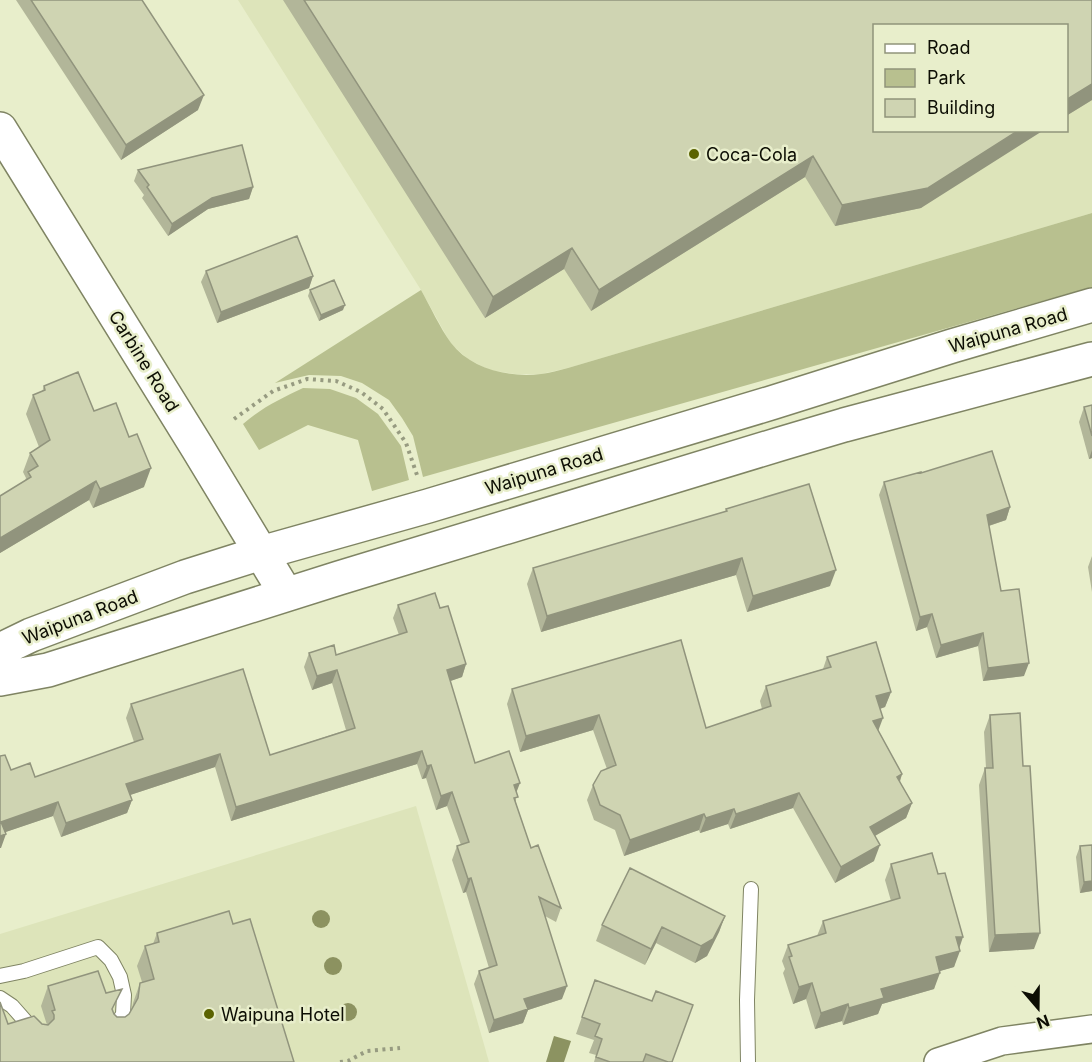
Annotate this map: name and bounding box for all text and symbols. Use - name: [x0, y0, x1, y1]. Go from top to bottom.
- legend: [873, 24, 1068, 132]
- text: Road: [927, 37, 970, 58]
- text: Park: [927, 67, 966, 88]
- text: Building: [927, 97, 995, 118]
- place label: Coca-Cola: [706, 144, 797, 165]
- marker: Coca-Cola: [687, 147, 701, 161]
- street label: Waipuna Road: [946, 303, 1070, 357]
- street label: Carbine Road: [105, 307, 183, 415]
- street label: Waipuna Road: [483, 443, 605, 499]
- street label: Waipuna Road: [19, 585, 141, 649]
- north arrow: [1008, 978, 1068, 1038]
- place label: Waipuna Hotel: [221, 1004, 345, 1025]
- marker: Waipuna Hotel: [202, 1007, 216, 1021]
- text: N: [1034, 1011, 1052, 1034]

